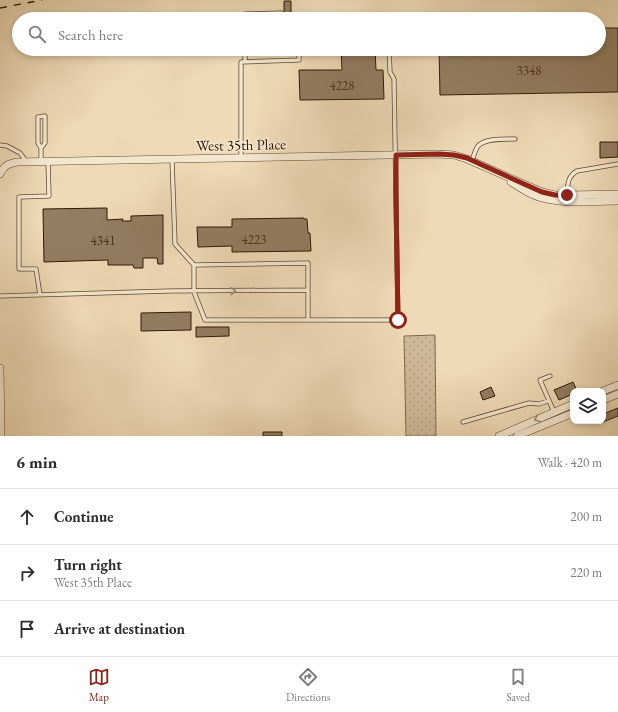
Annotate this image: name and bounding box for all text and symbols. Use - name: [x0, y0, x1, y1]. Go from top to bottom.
- search box: [12, 12, 606, 56]
- icon: search: [26, 23, 48, 45]
- text: Search here: [58, 25, 123, 44]
- house number: 3348: [517, 62, 541, 79]
- house number: 4228: [330, 77, 354, 94]
- street label: West 35th Place: [196, 134, 286, 155]
- route end: [558, 186, 576, 204]
- house number: 4223: [242, 231, 266, 248]
- house number: 4341: [91, 232, 115, 249]
- one-way arrow: [230, 287, 236, 295]
- route start: [389, 311, 407, 329]
- map controls: [570, 388, 606, 424]
- button: layers: [570, 388, 606, 424]
- one-way arrow: [534, 415, 541, 423]
- text: 6 min: [16, 451, 57, 473]
- text: Walk · 420 m: [538, 454, 602, 471]
- icon: ahead: [16, 506, 38, 528]
- text: Continue: [54, 507, 114, 526]
- text: 200 m: [571, 508, 602, 525]
- text: Turn right: [54, 555, 122, 574]
- icon: right: [16, 562, 38, 584]
- text: 220 m: [571, 564, 602, 581]
- text: West 35th Place: [54, 574, 132, 591]
- icon: arrive: [16, 618, 38, 640]
- text: Arrive at destination: [54, 619, 185, 638]
- tab: Map: [88, 666, 110, 704]
- tab: Directions: [286, 666, 330, 704]
- tab: Saved: [506, 666, 530, 704]

